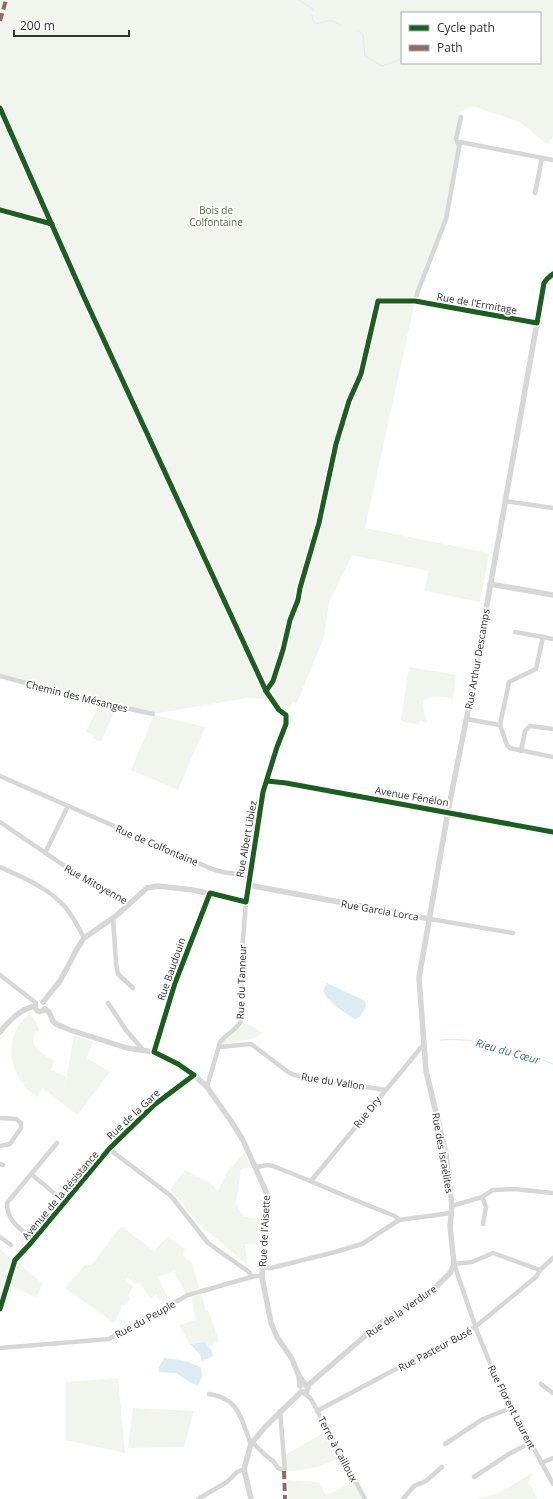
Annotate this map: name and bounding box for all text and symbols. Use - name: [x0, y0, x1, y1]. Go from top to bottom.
- scale bar: [14, 12, 129, 38]
- legend: [401, 12, 541, 64]
- text: 200 m: [20, 17, 55, 34]
- text: Cycle path: [437, 19, 495, 36]
- text: Path: [437, 39, 463, 56]
- park label: Bois de Colfontaine: [189, 203, 243, 229]
- street label: Rue de l'Ermitage: [436, 289, 519, 317]
- street label: Rue Arthur Descamps: [461, 608, 493, 710]
- street label: Chemin des Mésanges: [25, 677, 130, 715]
- street label: Avenue Fénélon: [374, 783, 450, 809]
- street label: Rue Albert Libiez: [232, 799, 260, 879]
- street label: Rue de Colfontaine: [113, 821, 201, 869]
- street label: Rue Mitoyenne: [62, 861, 130, 907]
- street label: Rue Garcia Lorca: [340, 896, 420, 924]
- street label: Rue Baudouin: [154, 936, 188, 1002]
- street label: Rue du Tanneur: [233, 945, 249, 1019]
- water label: Rieu du Cœur: [474, 1035, 542, 1067]
- street label: Rue du Vallon: [300, 1069, 366, 1093]
- street label: Rue de la Gare: [103, 1085, 163, 1142]
- street label: Rue Dry: [350, 1093, 385, 1131]
- street label: Rue des Israélites: [429, 1112, 457, 1195]
- street label: Avenue de la Résistance: [19, 1147, 102, 1242]
- street label: Rue de l'Aisette: [255, 1195, 273, 1267]
- street label: Rue de la Verdure: [363, 1281, 439, 1341]
- street label: Rue du Peuple: [112, 1296, 178, 1341]
- street label: Rue Pasteur Busé: [396, 1323, 475, 1374]
- street label: Rue Florent Laurent: [485, 1363, 539, 1452]
- street label: Terre à Cailloux: [315, 1414, 362, 1485]

